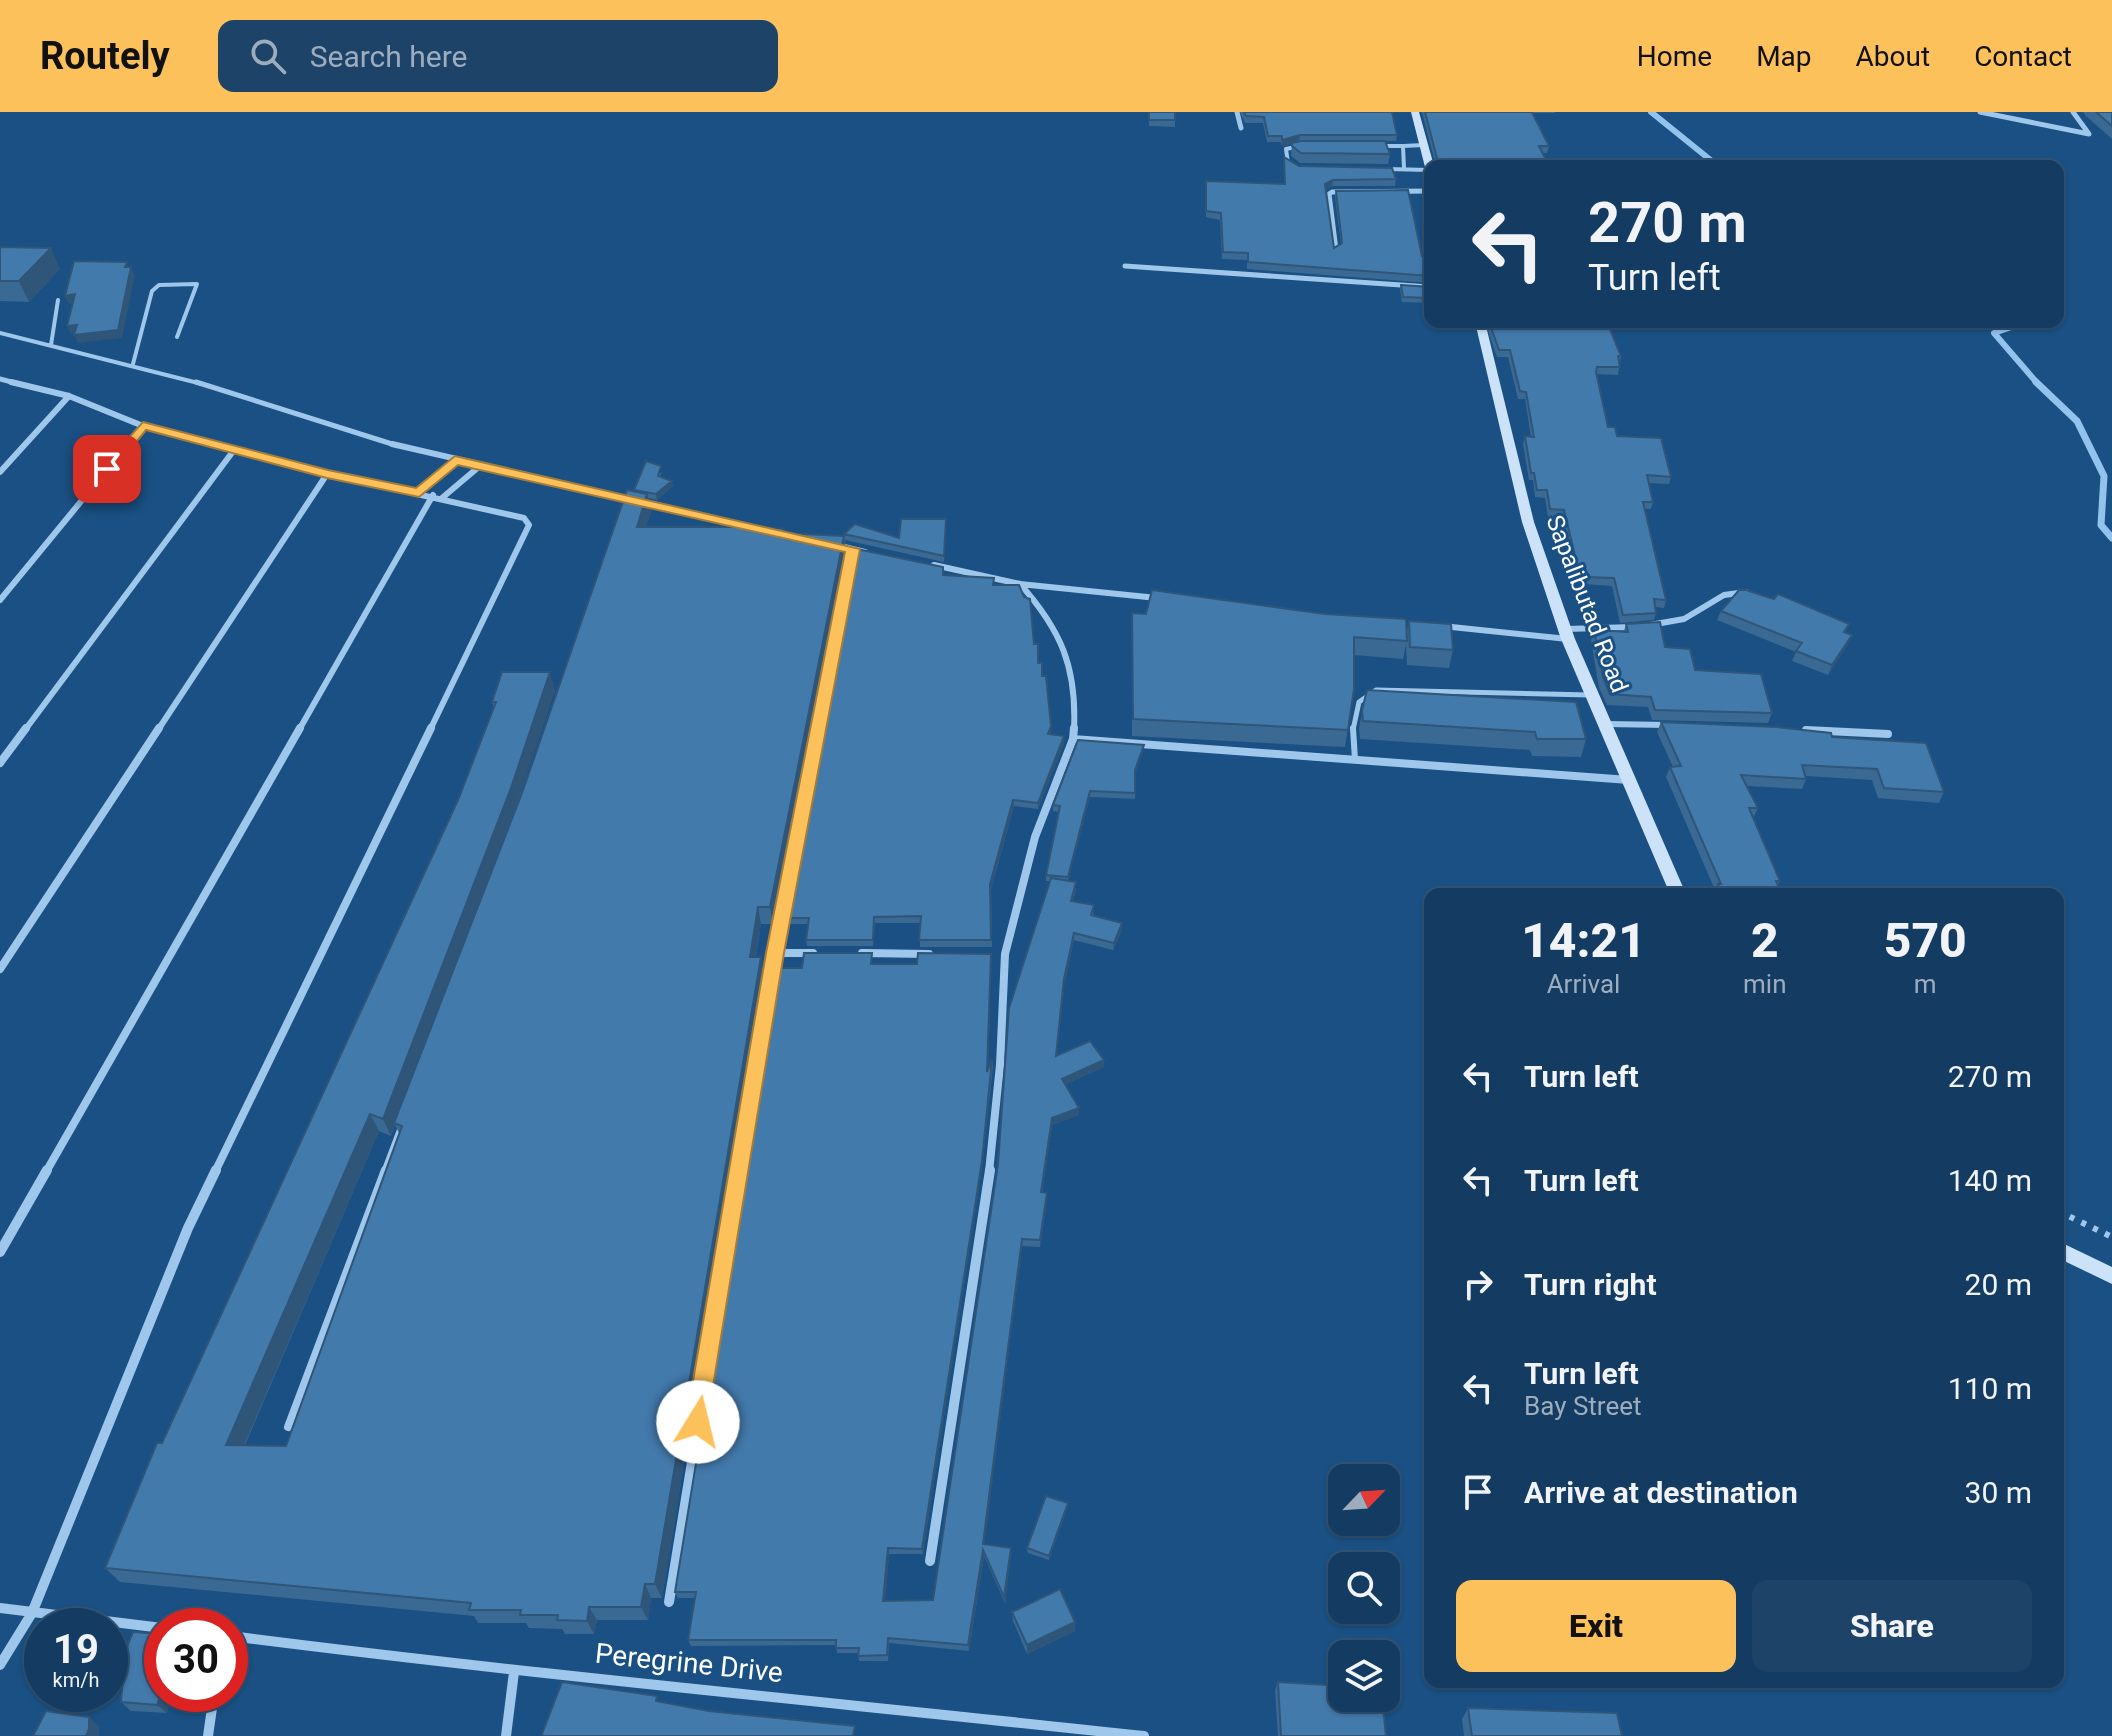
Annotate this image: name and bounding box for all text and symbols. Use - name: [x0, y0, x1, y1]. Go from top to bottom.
- search box: [218, 20, 778, 92]
- text: Routely: [40, 34, 170, 78]
- icon: search: [246, 34, 290, 78]
- text: Search here: [310, 39, 467, 74]
- text: Home: [1637, 40, 1712, 73]
- text: Map: [1756, 40, 1812, 73]
- text: About: [1856, 40, 1930, 73]
- text: Contact: [1974, 40, 2072, 73]
- text: 270 m: [1588, 190, 1747, 256]
- icon: left: [1456, 192, 1560, 296]
- text: Turn left: [1588, 257, 1721, 299]
- pin: [73, 435, 141, 503]
- icon: arrive: [85, 447, 129, 491]
- street label: Sapalibutad Road: [1540, 511, 1634, 697]
- text: 14:21: [1521, 912, 1646, 969]
- text: 2: [1751, 912, 1779, 969]
- text: 570: [1884, 912, 1967, 969]
- text: Arrival: [1547, 969, 1620, 999]
- text: min: [1743, 969, 1787, 999]
- text: m: [1914, 969, 1937, 999]
- icon: left: [1456, 1054, 1500, 1098]
- text: Turn left: [1524, 1059, 1639, 1094]
- text: 270 m: [1948, 1059, 2032, 1094]
- icon: left: [1456, 1158, 1500, 1202]
- text: Turn left: [1524, 1163, 1639, 1198]
- text: 140 m: [1948, 1163, 2032, 1198]
- icon: right: [1456, 1262, 1500, 1306]
- text: Turn right: [1524, 1267, 1657, 1302]
- text: 20 m: [1965, 1267, 2032, 1302]
- text: Turn left: [1524, 1356, 1639, 1391]
- icon: left: [1456, 1366, 1500, 1410]
- text: 110 m: [1948, 1371, 2032, 1406]
- position arrow: [656, 1380, 740, 1464]
- text: Bay Street: [1524, 1391, 1642, 1421]
- north arrow: [1328, 1464, 1400, 1536]
- map controls: [1328, 1464, 1400, 1712]
- icon: arrive: [1456, 1470, 1500, 1514]
- text: Arrive at destination: [1524, 1475, 1798, 1510]
- text: 30 m: [1965, 1475, 2032, 1510]
- button: search: [1328, 1552, 1400, 1624]
- button: Exit: [1456, 1580, 1736, 1672]
- button: Share: [1752, 1580, 2032, 1672]
- speed limit sign: 30: [144, 1608, 248, 1712]
- text: 19: [53, 1626, 99, 1673]
- street label: Peregrine Drive: [593, 1637, 785, 1689]
- button: layers: [1328, 1640, 1400, 1712]
- text: km/h: [53, 1668, 99, 1692]

